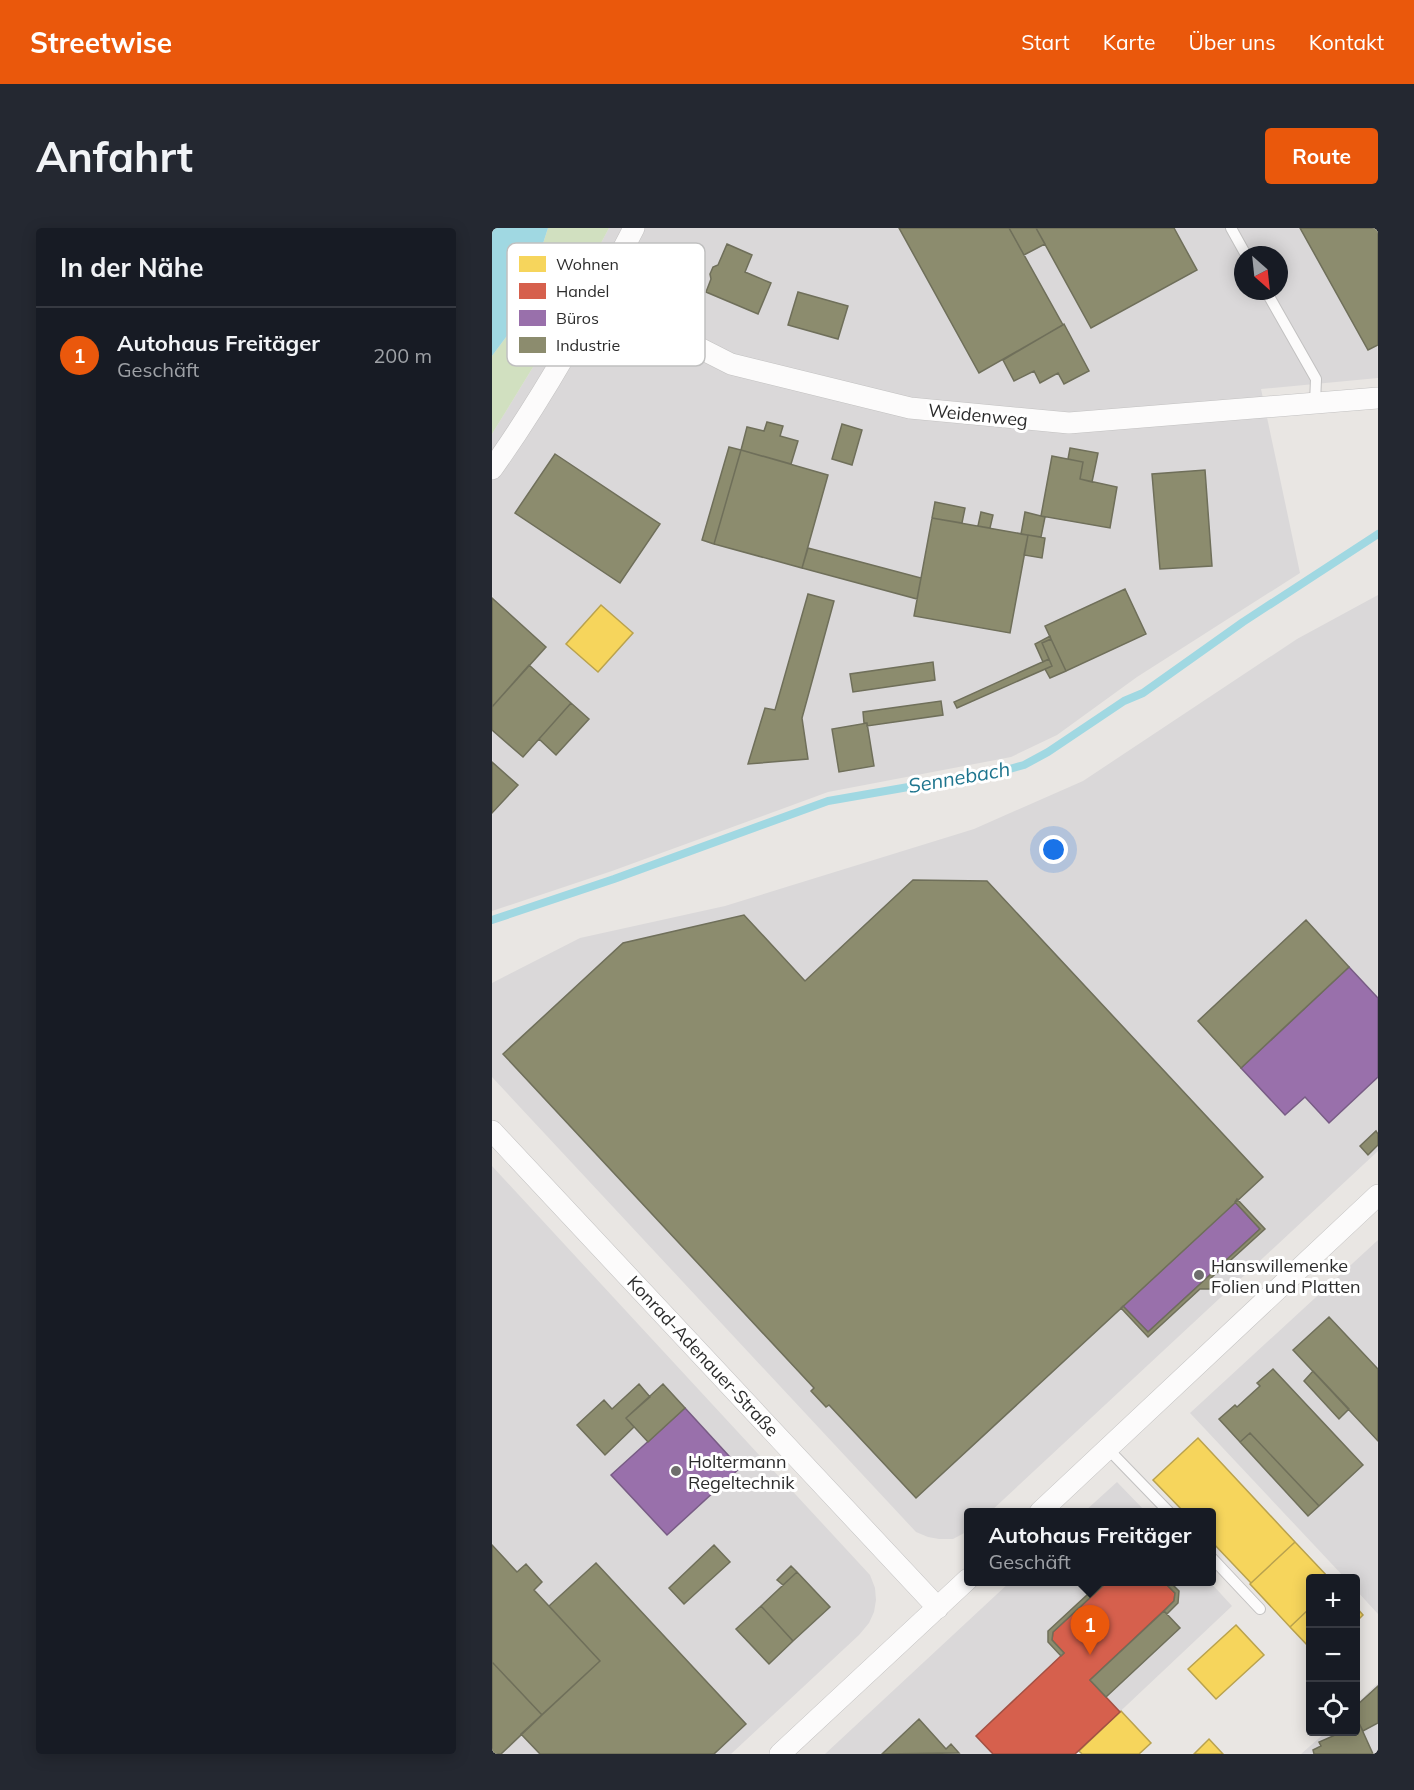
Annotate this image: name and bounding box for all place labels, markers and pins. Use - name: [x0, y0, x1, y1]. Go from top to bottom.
- place label: Hanswillemenke Folien und Platten: [1211, 1254, 1361, 1298]
- marker: Hanswillemenke Folien und Platten: [1192, 1268, 1206, 1282]
- place label: Holtermann Regeltechnik: [688, 1450, 795, 1494]
- marker: Holtermann Regeltechnik: [669, 1464, 683, 1478]
- pin: 1: [1070, 1606, 1110, 1655]

